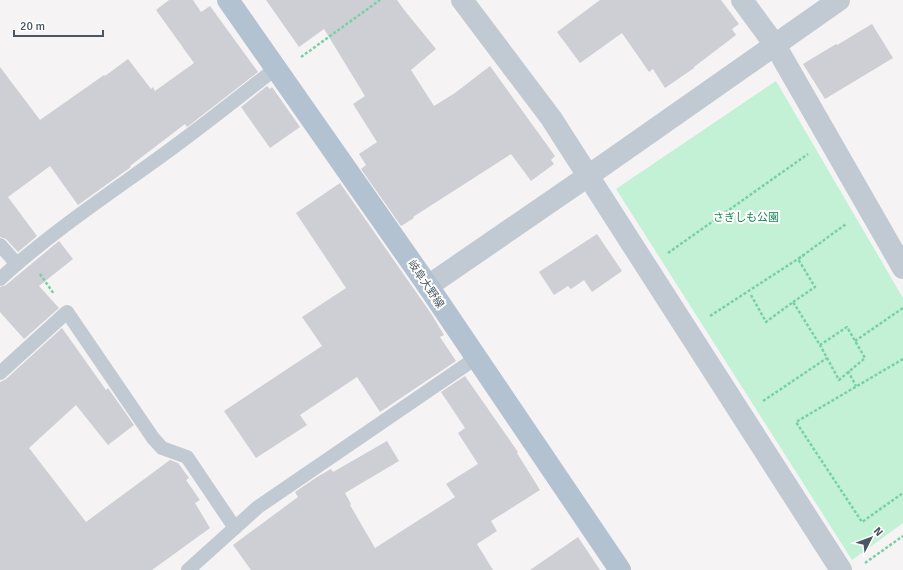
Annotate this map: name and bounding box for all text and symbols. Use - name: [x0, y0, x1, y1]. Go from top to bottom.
- scale bar: [14, 12, 103, 38]
- text: 20 m: [20, 19, 45, 34]
- park label: さぎしも公園: [713, 211, 779, 224]
- street label: 岐阜大野線: [405, 258, 447, 310]
- north arrow: [851, 518, 891, 558]
- text: N: [871, 524, 885, 539]

